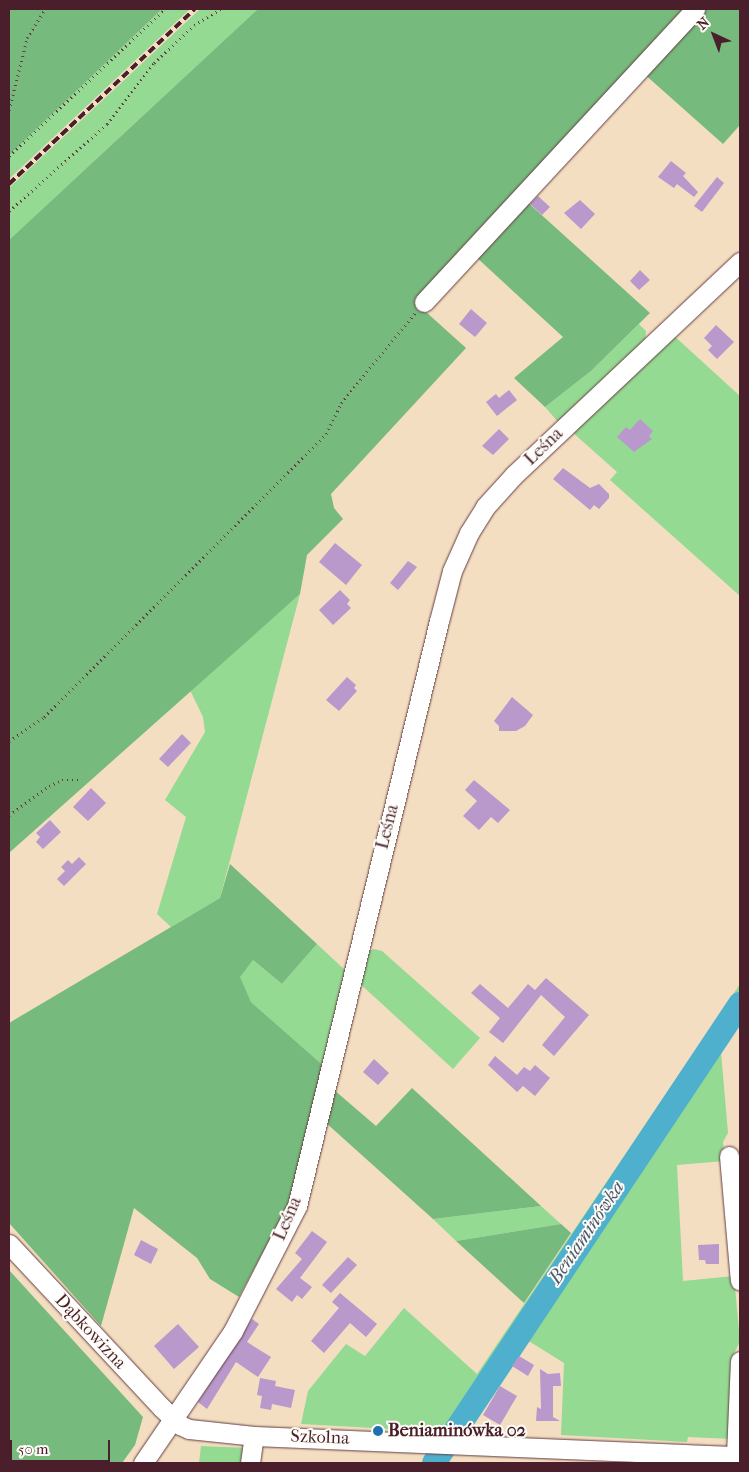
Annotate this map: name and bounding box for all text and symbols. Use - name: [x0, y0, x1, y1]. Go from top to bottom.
- north arrow: [689, 10, 739, 60]
- text: N: [694, 14, 713, 34]
- street label: Leśna: [520, 424, 568, 470]
- street label: Leśna: [372, 802, 404, 852]
- water label: Beniaminówka: [544, 1177, 630, 1289]
- street label: Leśna: [269, 1194, 307, 1244]
- street label: Dąbkowizna: [50, 1290, 130, 1374]
- place label: Beniaminówka 02: [388, 1420, 526, 1442]
- marker: Beniaminówka 02: [372, 1425, 384, 1437]
- street label: Szkolna: [290, 1426, 350, 1450]
- scale bar: [12, 1430, 112, 1462]
- text: 50 m: [18, 1440, 48, 1458]

